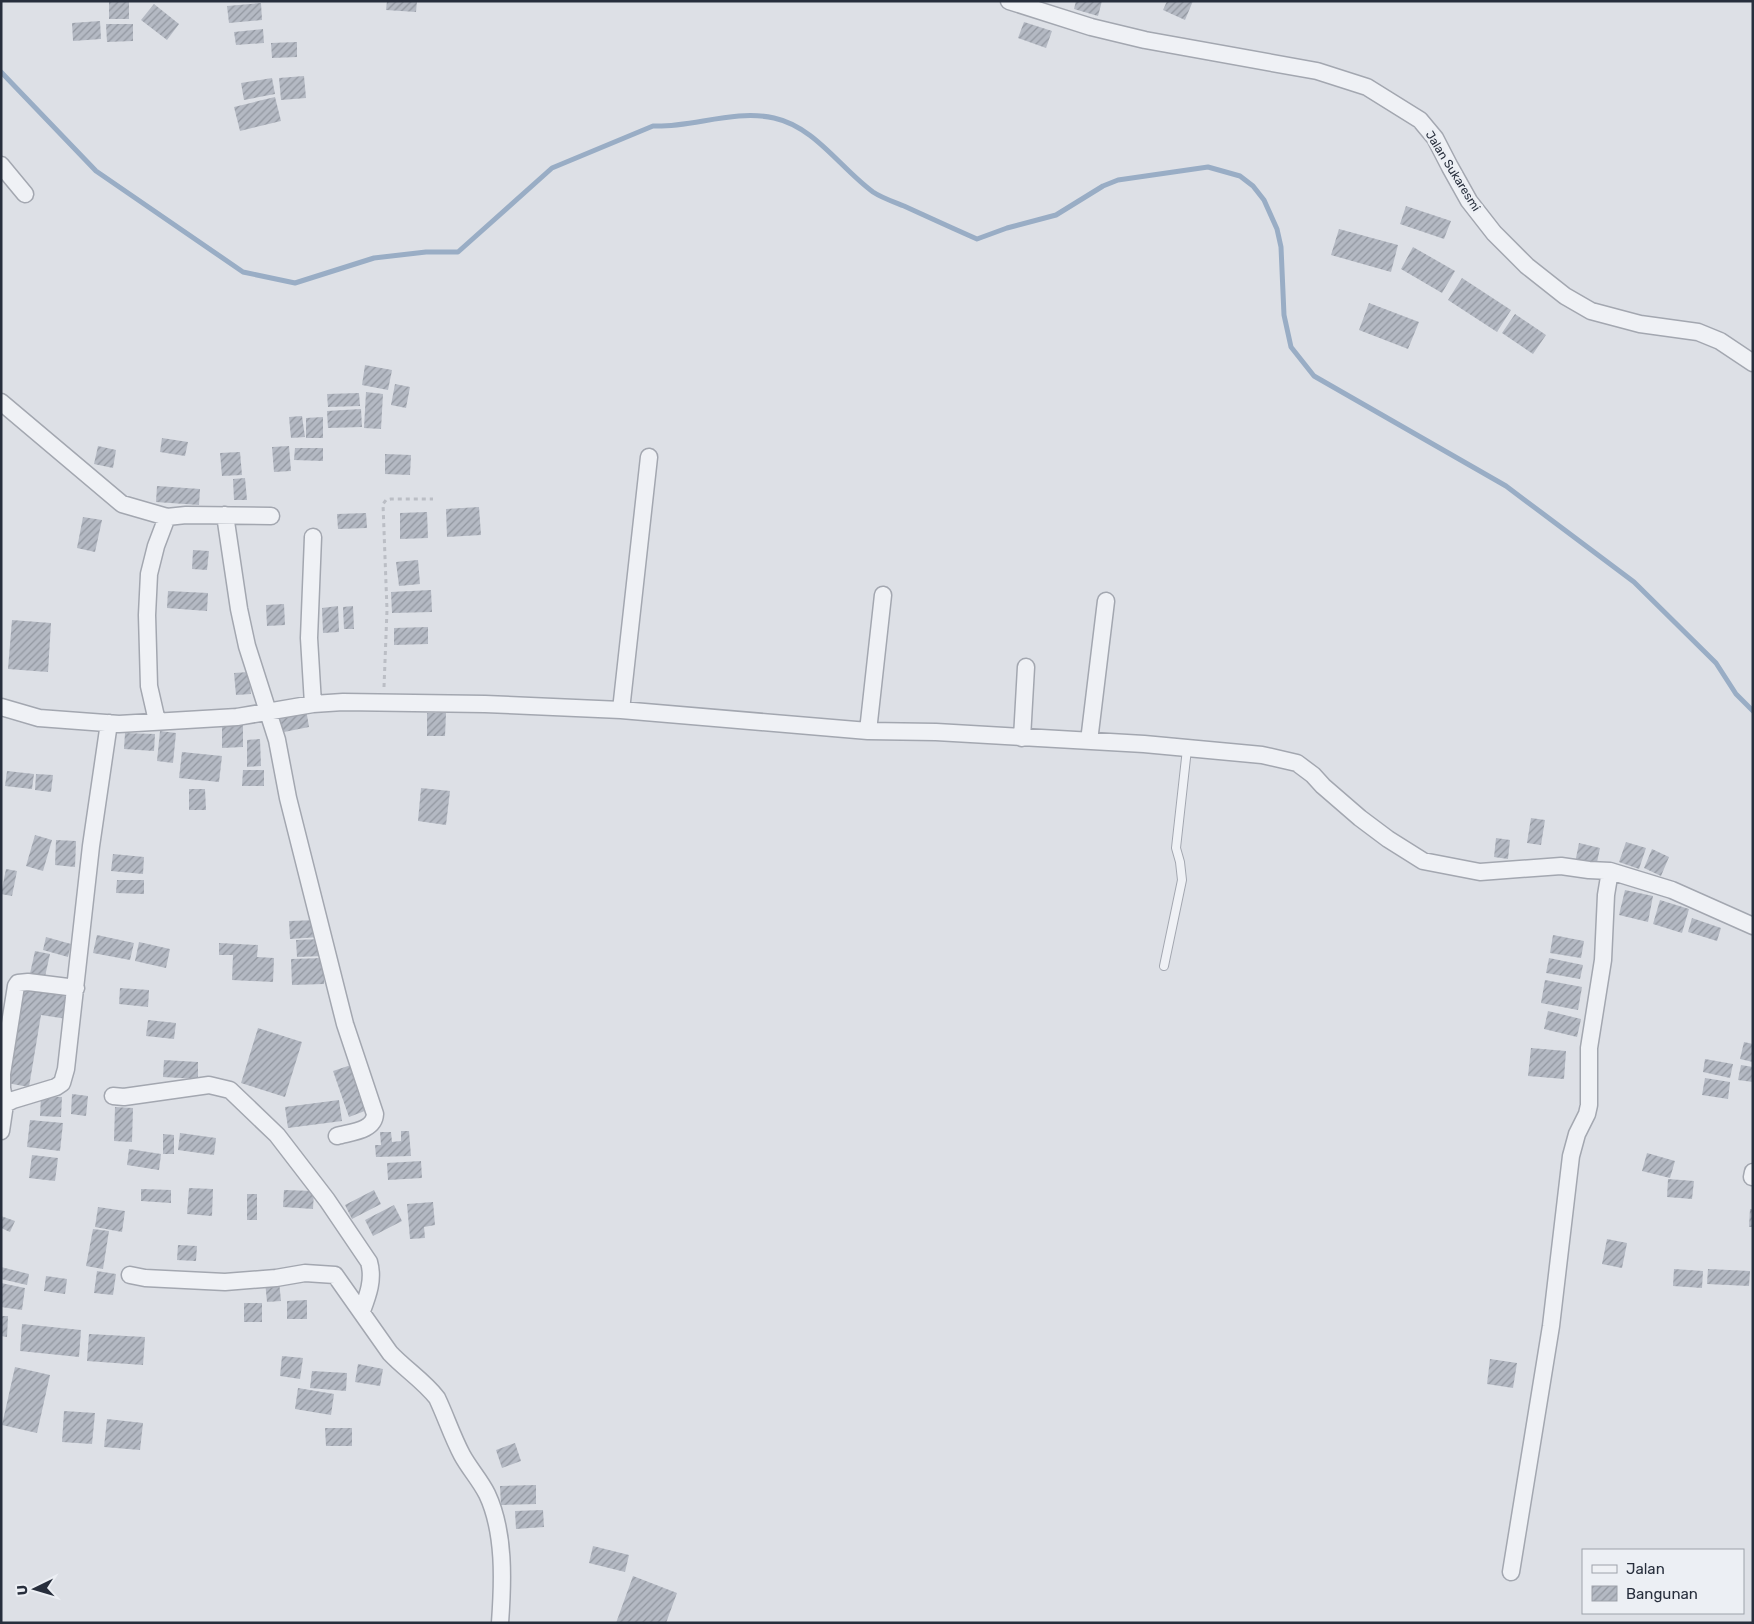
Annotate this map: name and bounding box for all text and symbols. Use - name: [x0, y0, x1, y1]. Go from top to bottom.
- street label: Jalan Sukaresmi: [1423, 128, 1483, 214]
- legend: [1582, 1549, 1744, 1614]
- text: Jalan: [1626, 1560, 1665, 1578]
- north arrow: [10, 1564, 60, 1614]
- text: U: [14, 1584, 31, 1596]
- text: Bangunan: [1626, 1585, 1698, 1603]

